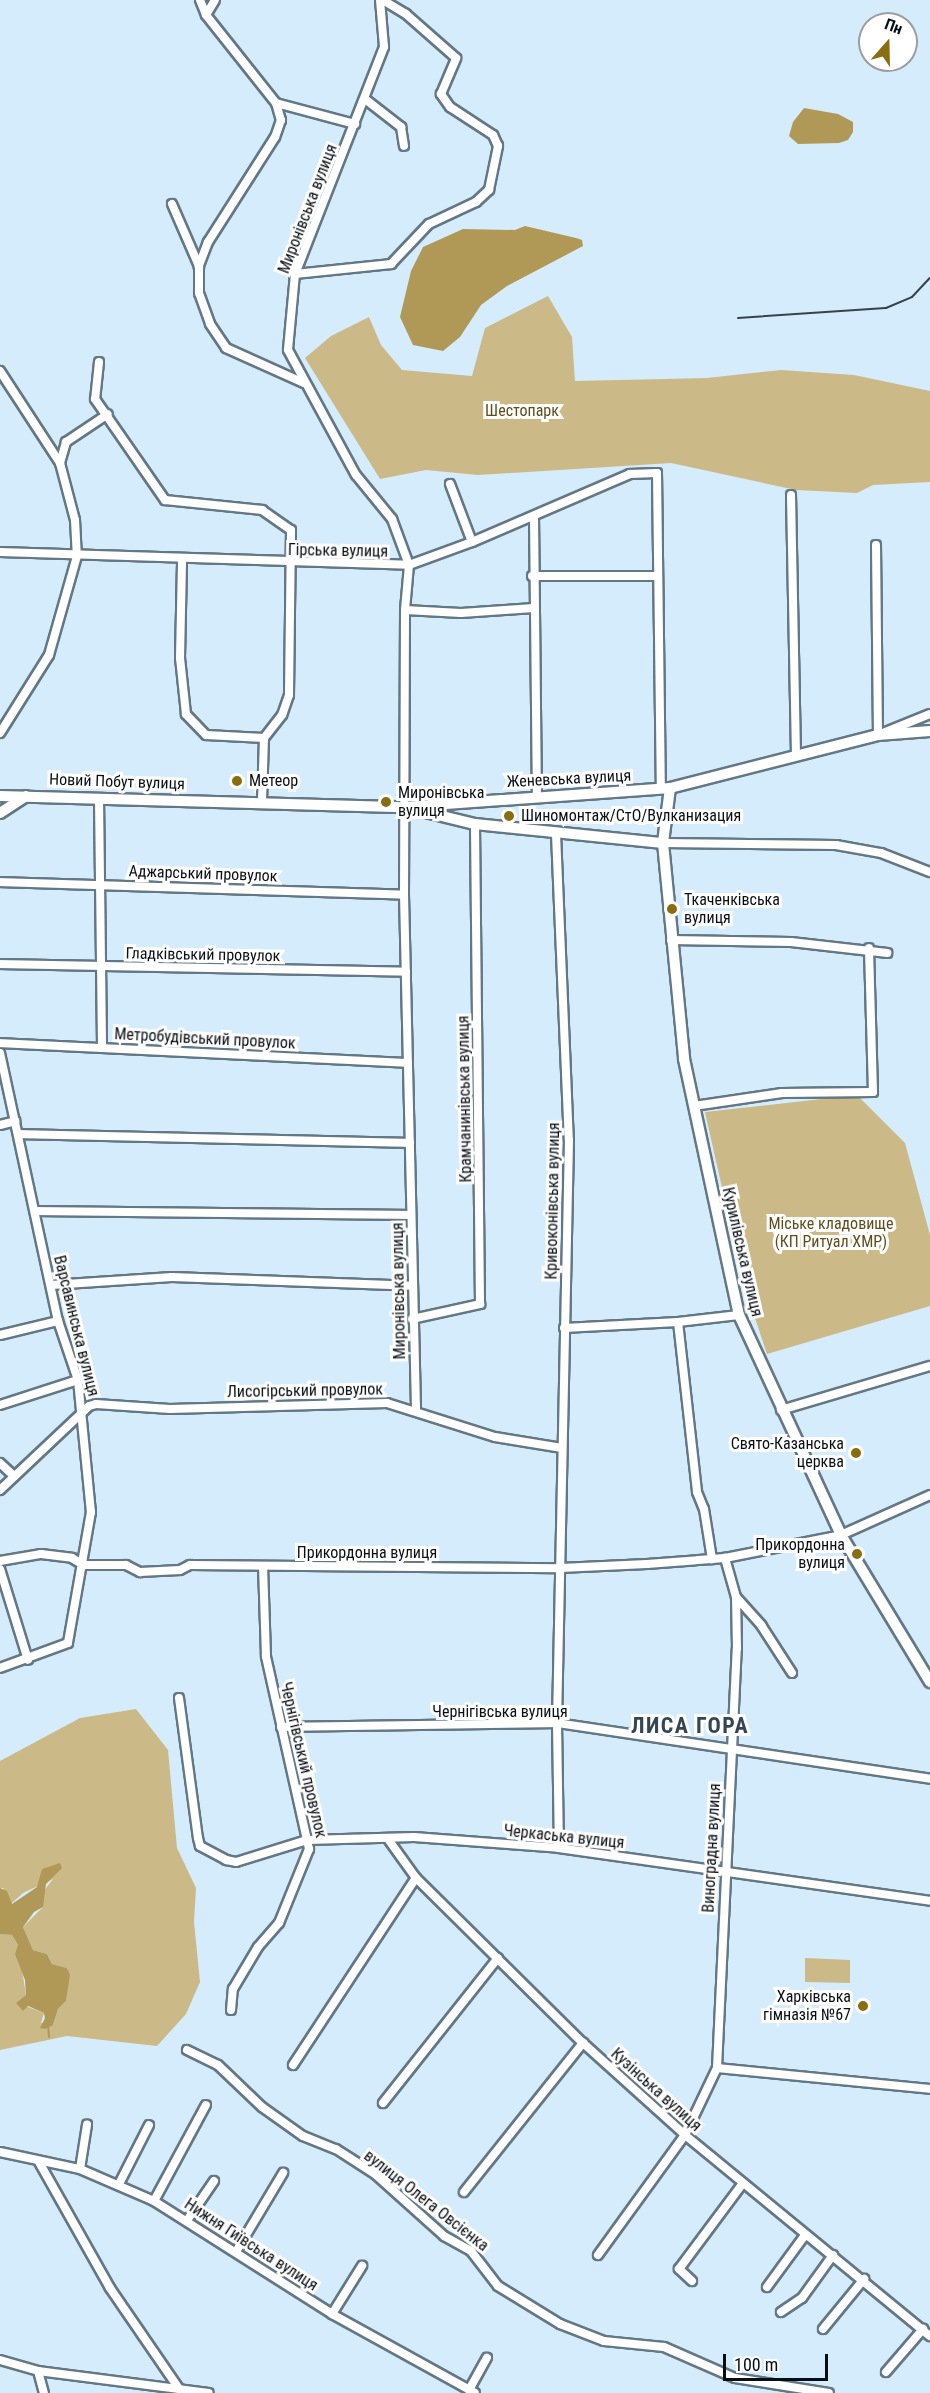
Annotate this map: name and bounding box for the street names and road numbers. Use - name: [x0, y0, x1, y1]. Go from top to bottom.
- street label: Миронівська вулиця: [275, 142, 341, 276]
- street label: Гірська вулиця: [288, 541, 388, 561]
- street label: Женевська вулиця: [506, 766, 632, 792]
- street label: Новий Побут вулиця: [49, 770, 185, 794]
- street label: Аджарський провулок: [128, 862, 278, 886]
- street label: Гладківський провулок: [125, 944, 281, 966]
- street label: Крамчанинівська вулиця: [454, 1015, 476, 1183]
- street label: Метробудівський провулок: [114, 1025, 296, 1053]
- street label: Кривоконівська вулиця: [542, 1122, 564, 1280]
- street label: Курилівська вулиця: [718, 1185, 766, 1319]
- street label: Миронівська вулиця: [388, 1222, 410, 1360]
- street label: Варсавинська вулиця: [49, 1254, 103, 1398]
- street label: Лисогірський провулок: [227, 1380, 383, 1402]
- street label: Прикордонна вулиця: [297, 1543, 437, 1563]
- street label: Чернігівський провулок: [276, 1680, 330, 1840]
- street label: Чернігівська вулиця: [432, 1702, 568, 1722]
- street label: Виноградна вулиця: [699, 1783, 725, 1913]
- street label: Черкаська вулиця: [503, 1821, 625, 1853]
- street label: Кузінська вулиця: [607, 2044, 705, 2136]
- street label: вулиця Олега Овсієнка: [360, 2146, 492, 2256]
- street label: Нижня Гиївська вулиця: [181, 2195, 321, 2295]

